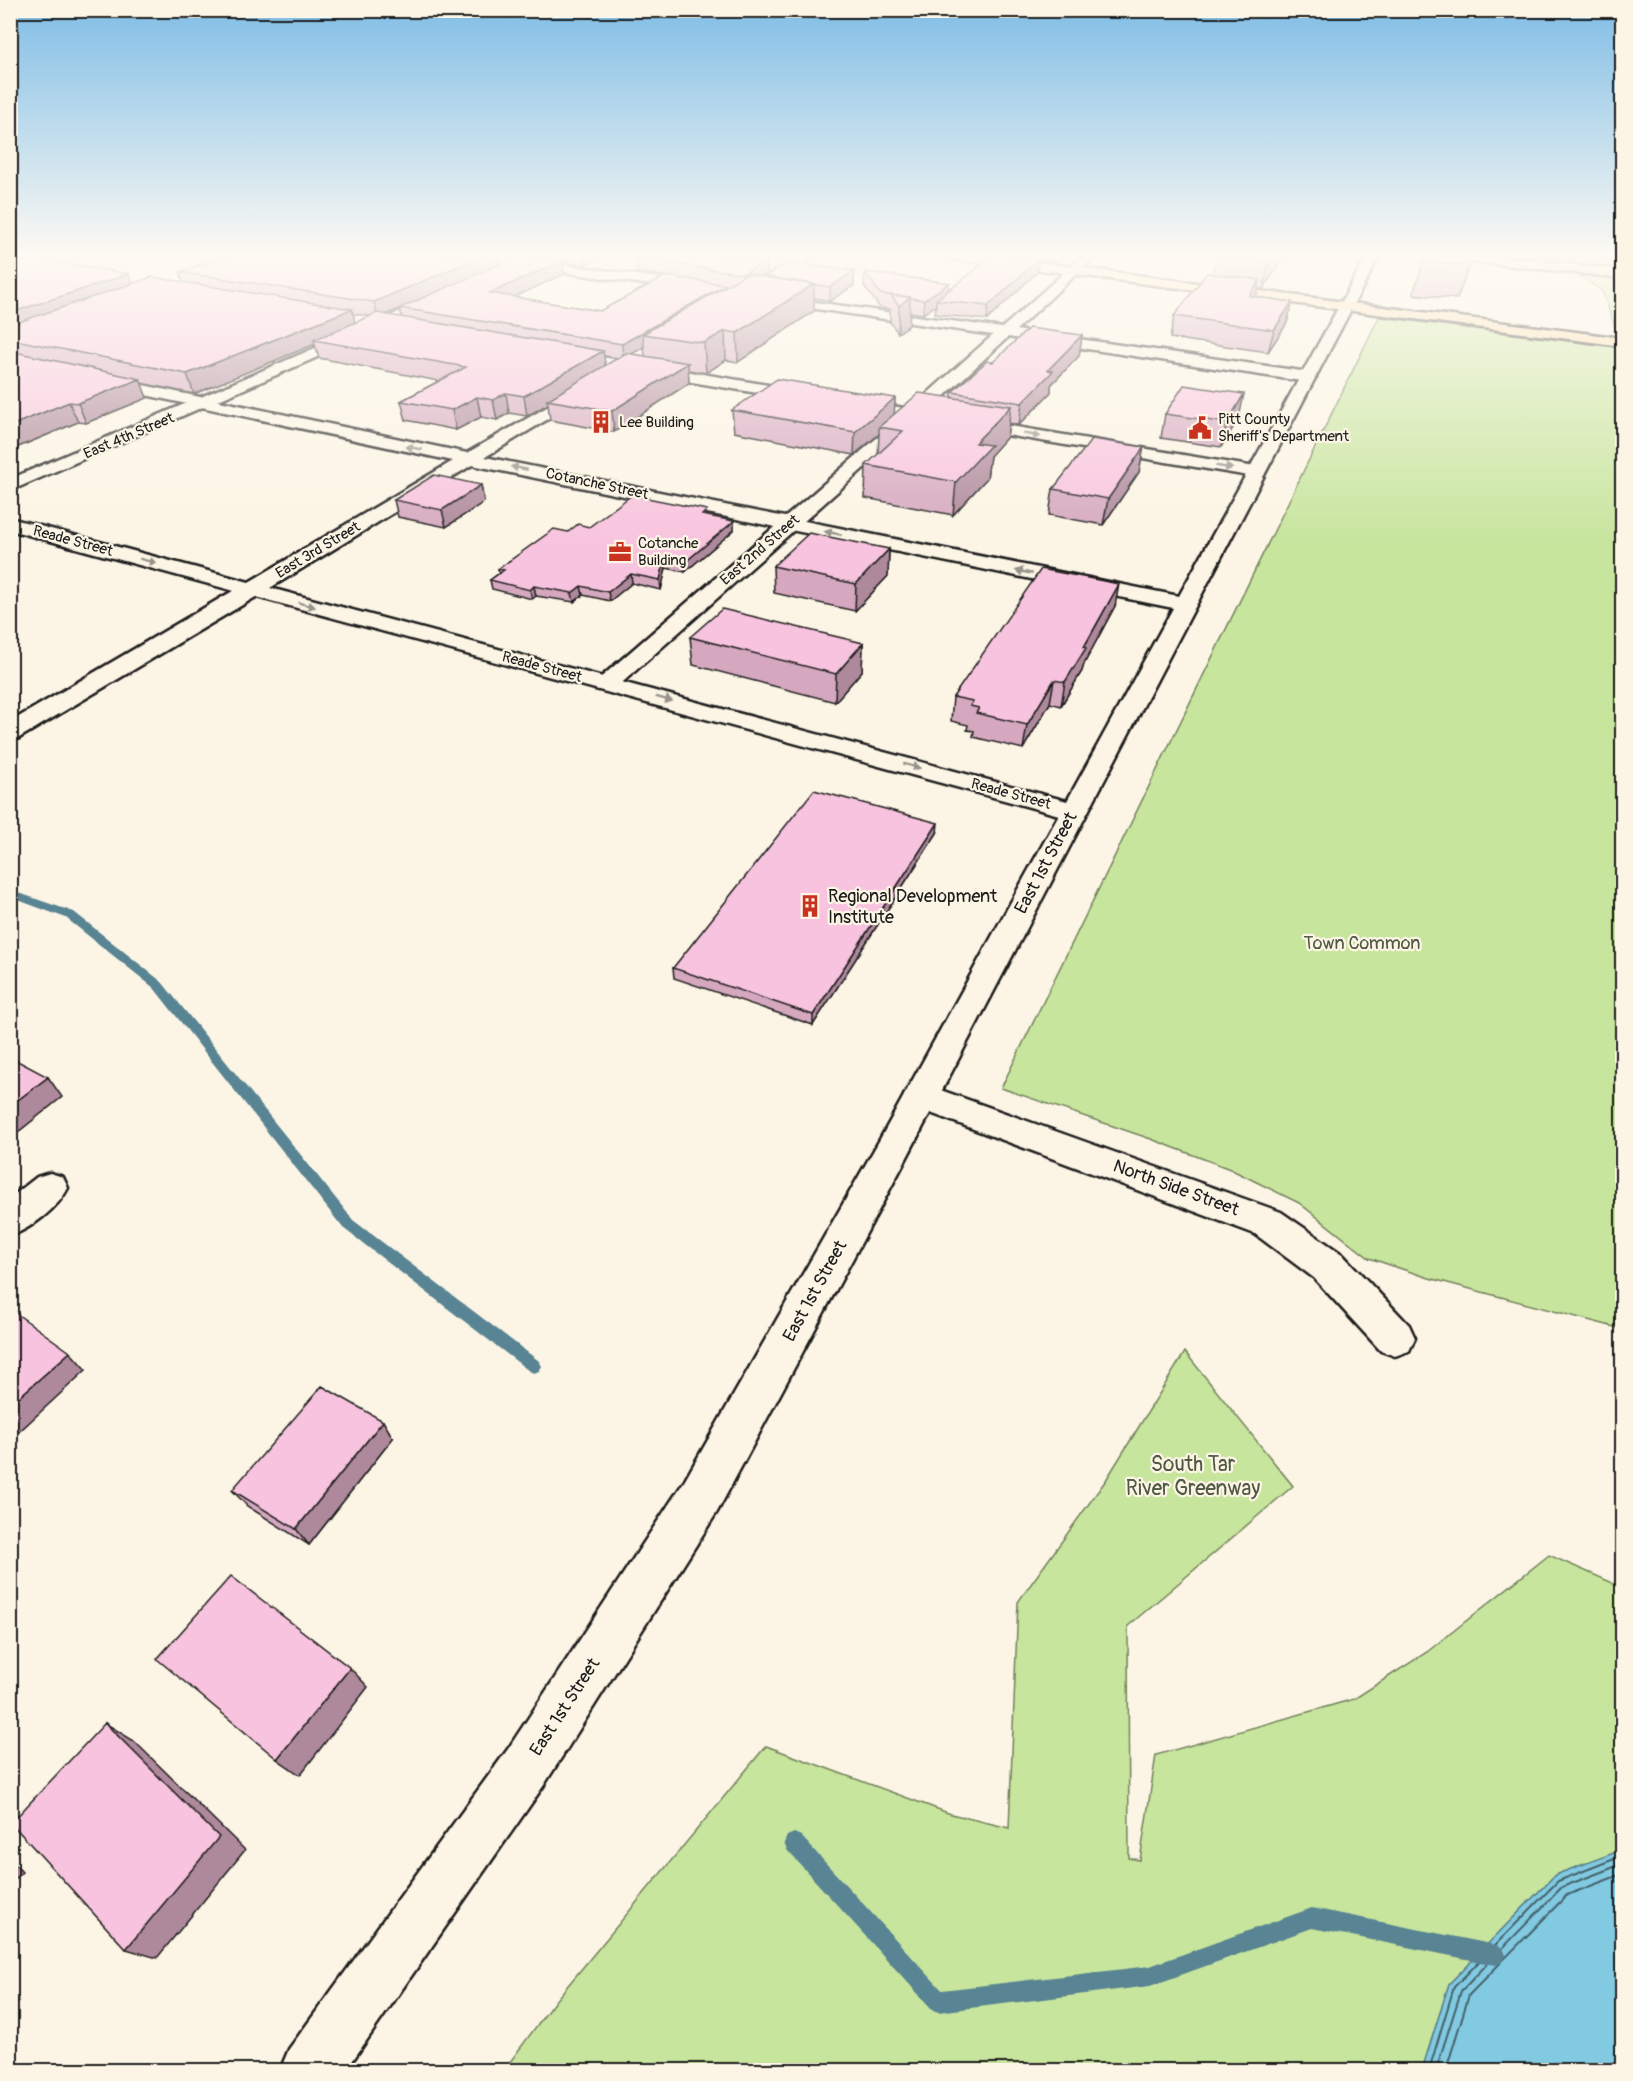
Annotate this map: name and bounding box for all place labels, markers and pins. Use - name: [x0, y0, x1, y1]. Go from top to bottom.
- building icon: Lee Building: [588, 409, 614, 435]
- place label: Pitt County Sheriff's Department: [1218, 410, 1350, 446]
- place label: Lee Building: [619, 413, 694, 432]
- public building icon: Pitt County Sheriff's Department: [1187, 415, 1213, 441]
- place label: Cotanche Building: [638, 534, 699, 570]
- office icon: Cotanche Building: [607, 539, 633, 565]
- place label: Regional Development Institute: [828, 885, 998, 929]
- building icon: Regional Development Institute: [797, 893, 823, 919]

